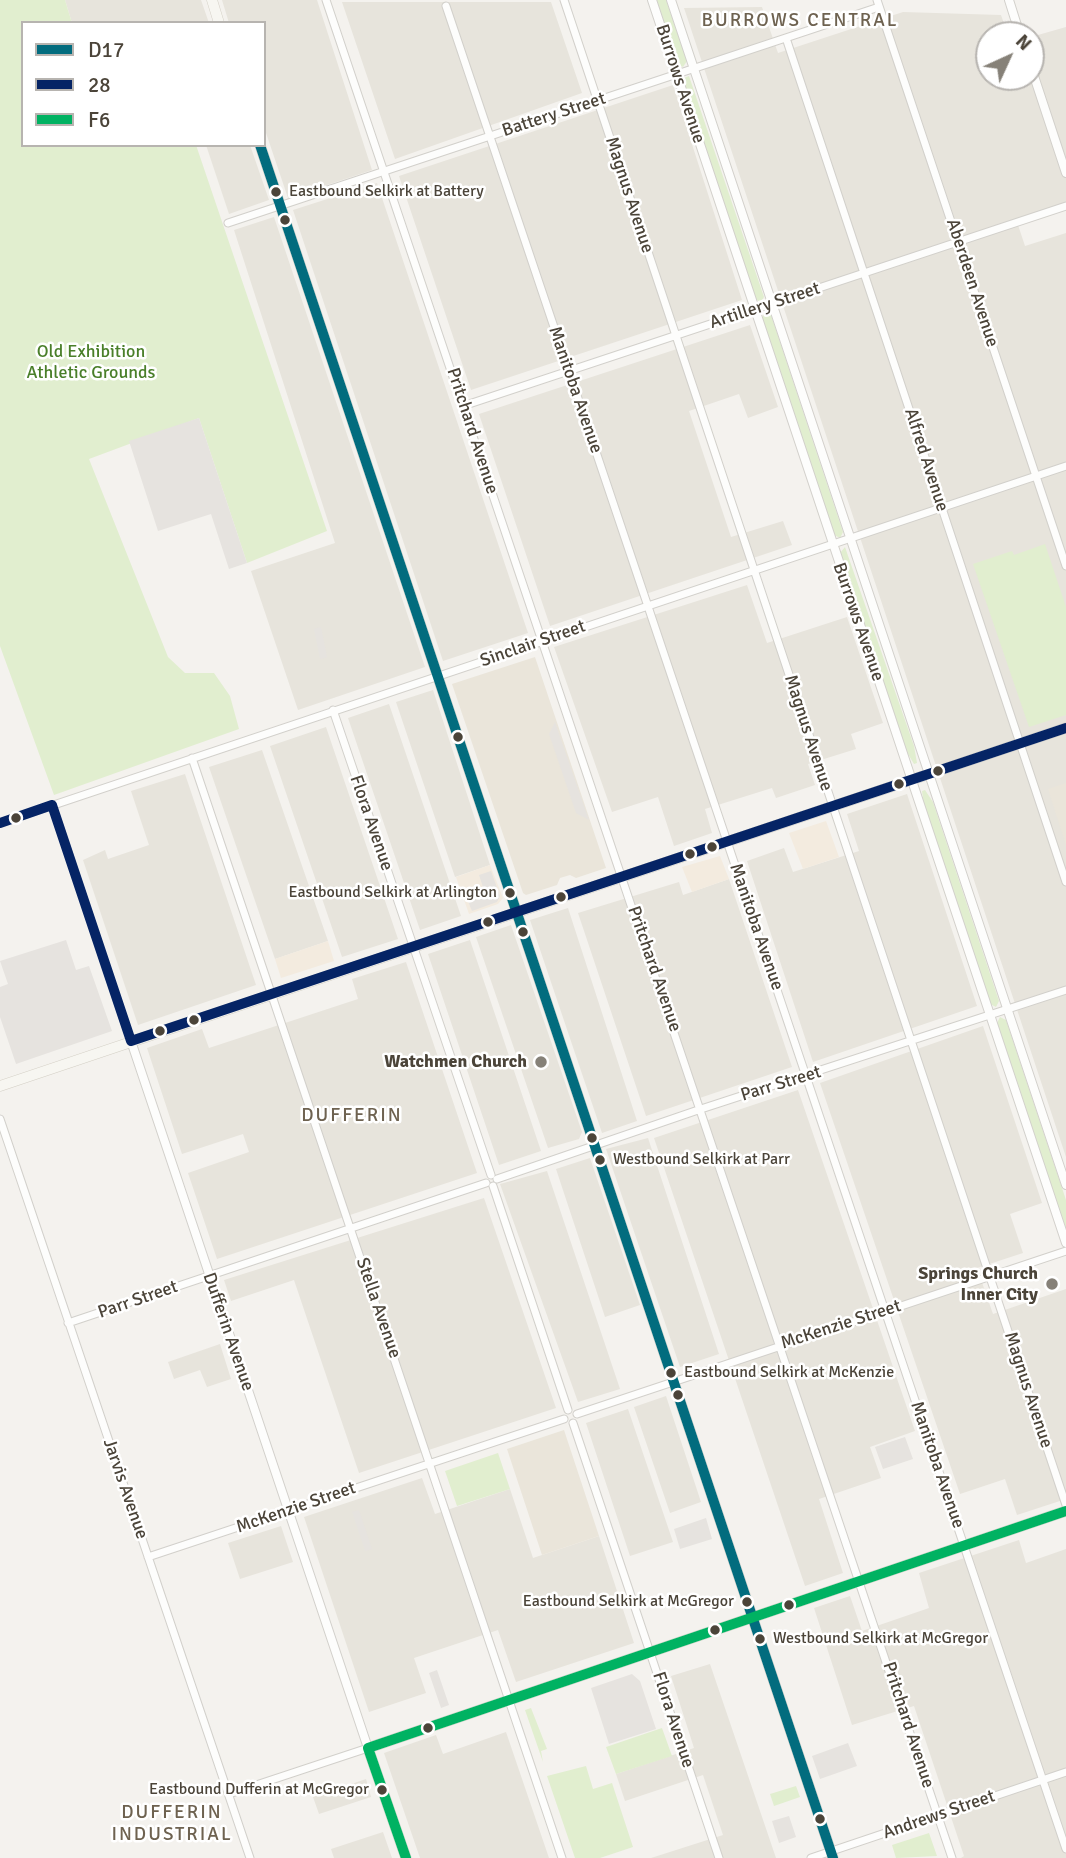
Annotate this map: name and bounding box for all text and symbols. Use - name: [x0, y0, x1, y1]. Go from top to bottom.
- district label: BURROWS CENTRAL: [703, 10, 897, 32]
- legend: [21, 21, 266, 147]
- north arrow: [975, 21, 1045, 91]
- street label: Burrows Avenue: [651, 22, 709, 146]
- text: N: [1010, 29, 1037, 56]
- text: D17: [88, 37, 124, 63]
- text: 28: [88, 72, 111, 98]
- street label: Battery Street: [499, 88, 609, 142]
- text: F6: [88, 107, 110, 133]
- street label: Magnus Avenue: [600, 134, 658, 256]
- place label: Eastbound Selkirk at Battery: [289, 182, 484, 202]
- marker: Eastbound Selkirk at Battery: [269, 185, 283, 199]
- unlabelled marker: [278, 213, 292, 227]
- street label: Aberdeen Avenue: [941, 216, 1003, 350]
- street label: Artillery Street: [707, 278, 823, 334]
- street label: Manitoba Avenue: [543, 324, 607, 456]
- park label: Old Exhibition Athletic Grounds: [27, 341, 155, 384]
- street label: Pritchard Avenue: [441, 365, 503, 497]
- street label: Alfred Avenue: [899, 406, 953, 514]
- street label: Burrows Avenue: [828, 560, 888, 684]
- street label: Sinclair Street: [477, 616, 589, 672]
- street label: Magnus Avenue: [779, 672, 837, 794]
- unlabelled marker: [451, 730, 465, 744]
- unlabelled marker: [931, 764, 945, 778]
- street label: Flora Avenue: [345, 772, 397, 874]
- unlabelled marker: [892, 777, 906, 791]
- unlabelled marker: [9, 811, 23, 825]
- unlabelled marker: [705, 840, 719, 854]
- unlabelled marker: [683, 847, 697, 861]
- street label: Manitoba Avenue: [724, 861, 788, 993]
- place label: Eastbound Selkirk at Arlington: [288, 883, 497, 903]
- marker: Eastbound Selkirk at Arlington: [503, 886, 517, 900]
- unlabelled marker: [554, 890, 568, 904]
- street label: Pritchard Avenue: [622, 903, 686, 1035]
- unlabelled marker: [481, 915, 495, 929]
- unlabelled marker: [516, 925, 530, 939]
- unlabelled marker: [187, 1013, 201, 1027]
- unlabelled marker: [153, 1024, 167, 1038]
- place label: Watchmen Church: [384, 1051, 527, 1073]
- marker: Watchmen Church: [533, 1054, 549, 1070]
- street label: Parr Street: [738, 1062, 824, 1106]
- district label: DUFFERIN: [302, 1105, 402, 1127]
- unlabelled marker: [585, 1131, 599, 1145]
- place label: Westbound Selkirk at Parr: [613, 1150, 790, 1170]
- marker: Westbound Selkirk at Parr: [593, 1153, 607, 1167]
- street label: Stella Avenue: [351, 1255, 405, 1361]
- place label: Springs Church Inner City: [918, 1263, 1038, 1306]
- street label: Dufferin Avenue: [198, 1270, 258, 1394]
- street label: Parr Street: [95, 1276, 181, 1324]
- marker: Springs Church Inner City: [1044, 1276, 1060, 1292]
- street label: McKenzie Street: [778, 1295, 904, 1355]
- street label: Magnus Avenue: [999, 1329, 1057, 1451]
- place label: Eastbound Selkirk at McKenzie: [684, 1363, 894, 1383]
- marker: Eastbound Selkirk at McKenzie: [664, 1366, 678, 1380]
- unlabelled marker: [671, 1388, 685, 1402]
- street label: Manitoba Avenue: [905, 1399, 969, 1531]
- street label: Jarvis Avenue: [98, 1436, 152, 1542]
- street label: McKenzie Street: [233, 1477, 359, 1539]
- place label: Eastbound Selkirk at McGregor: [523, 1592, 734, 1612]
- marker: Eastbound Selkirk at McGregor: [740, 1595, 754, 1609]
- unlabelled marker: [782, 1598, 796, 1612]
- unlabelled marker: [708, 1623, 722, 1637]
- place label: Westbound Selkirk at McGregor: [773, 1629, 988, 1649]
- marker: Westbound Selkirk at McGregor: [753, 1632, 767, 1646]
- street label: Pritchard Avenue: [877, 1659, 939, 1791]
- street label: Flora Avenue: [647, 1669, 699, 1771]
- unlabelled marker: [421, 1721, 435, 1735]
- place label: Eastbound Dufferin at McGregor: [149, 1780, 369, 1800]
- marker: Eastbound Dufferin at McGregor: [375, 1783, 389, 1797]
- street label: Andrews Street: [880, 1786, 998, 1844]
- district label: DUFFERIN INDUSTRIAL: [113, 1802, 231, 1846]
- unlabelled marker: [813, 1812, 827, 1826]

